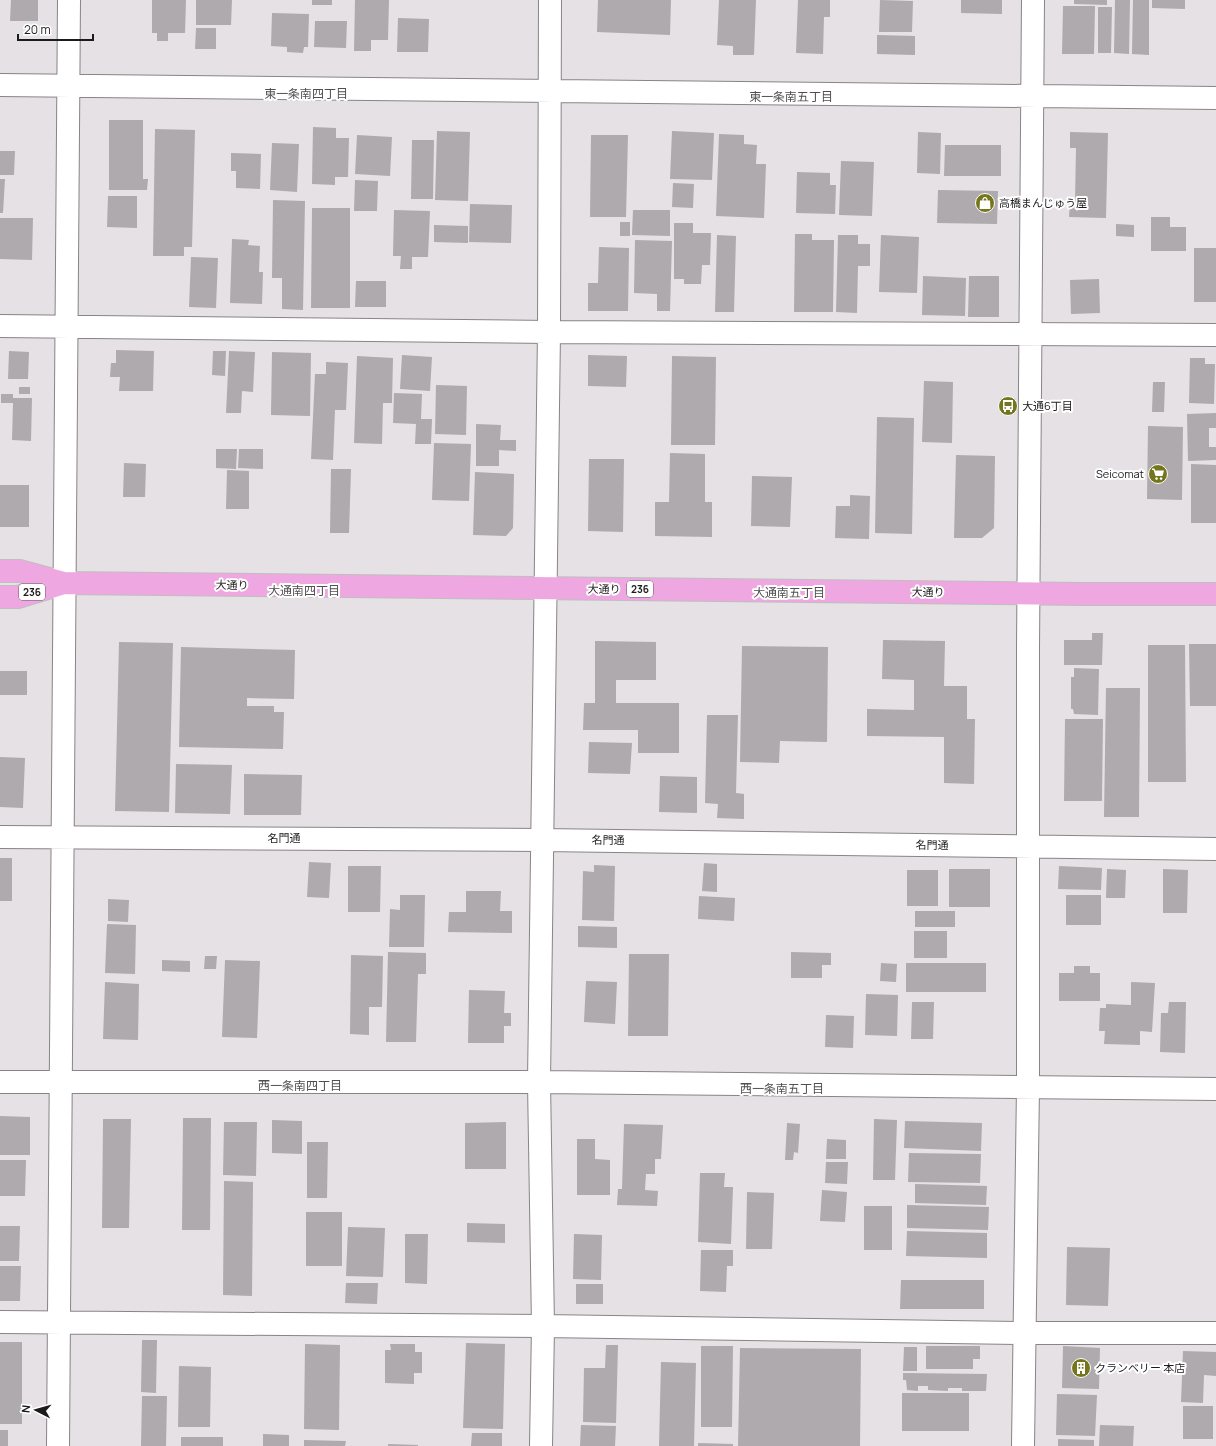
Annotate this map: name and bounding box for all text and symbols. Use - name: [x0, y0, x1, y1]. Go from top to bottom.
- scale bar: [18, 16, 93, 42]
- text: 20 m: [24, 21, 51, 38]
- district label: 東一条南四丁目: [264, 85, 348, 102]
- district label: 東一条南五丁目: [749, 88, 833, 105]
- shop icon: 高橋まんじゅう屋: [974, 192, 996, 214]
- place label: 高橋まんじゅう屋: [999, 195, 1087, 210]
- bus stop icon: 大通6丁目: [997, 395, 1019, 417]
- place label: 大通6丁目: [1022, 398, 1073, 413]
- supermarket icon: Seicomat: [1147, 463, 1169, 485]
- place label: Seicomat: [1096, 466, 1144, 481]
- street label: 大通り: [215, 577, 249, 592]
- street label: 大通り: [587, 581, 621, 596]
- road number: 236: [627, 581, 653, 597]
- district label: 大通南四丁目: [268, 582, 340, 599]
- road number: 236: [19, 584, 45, 600]
- district label: 大通南五丁目: [753, 584, 825, 601]
- street label: 大通り: [911, 584, 945, 599]
- street label: 名門通: [268, 830, 301, 845]
- street label: 名門通: [591, 832, 625, 847]
- street label: 名門通: [915, 837, 949, 852]
- district label: 西一条南四丁目: [258, 1077, 342, 1094]
- district label: 西一条南五丁目: [740, 1080, 824, 1097]
- building icon: クランベリー 本店: [1070, 1357, 1092, 1379]
- place label: クランベリー 本店: [1095, 1360, 1185, 1375]
- north arrow: [16, 1390, 56, 1430]
- text: N: [18, 1404, 33, 1414]

